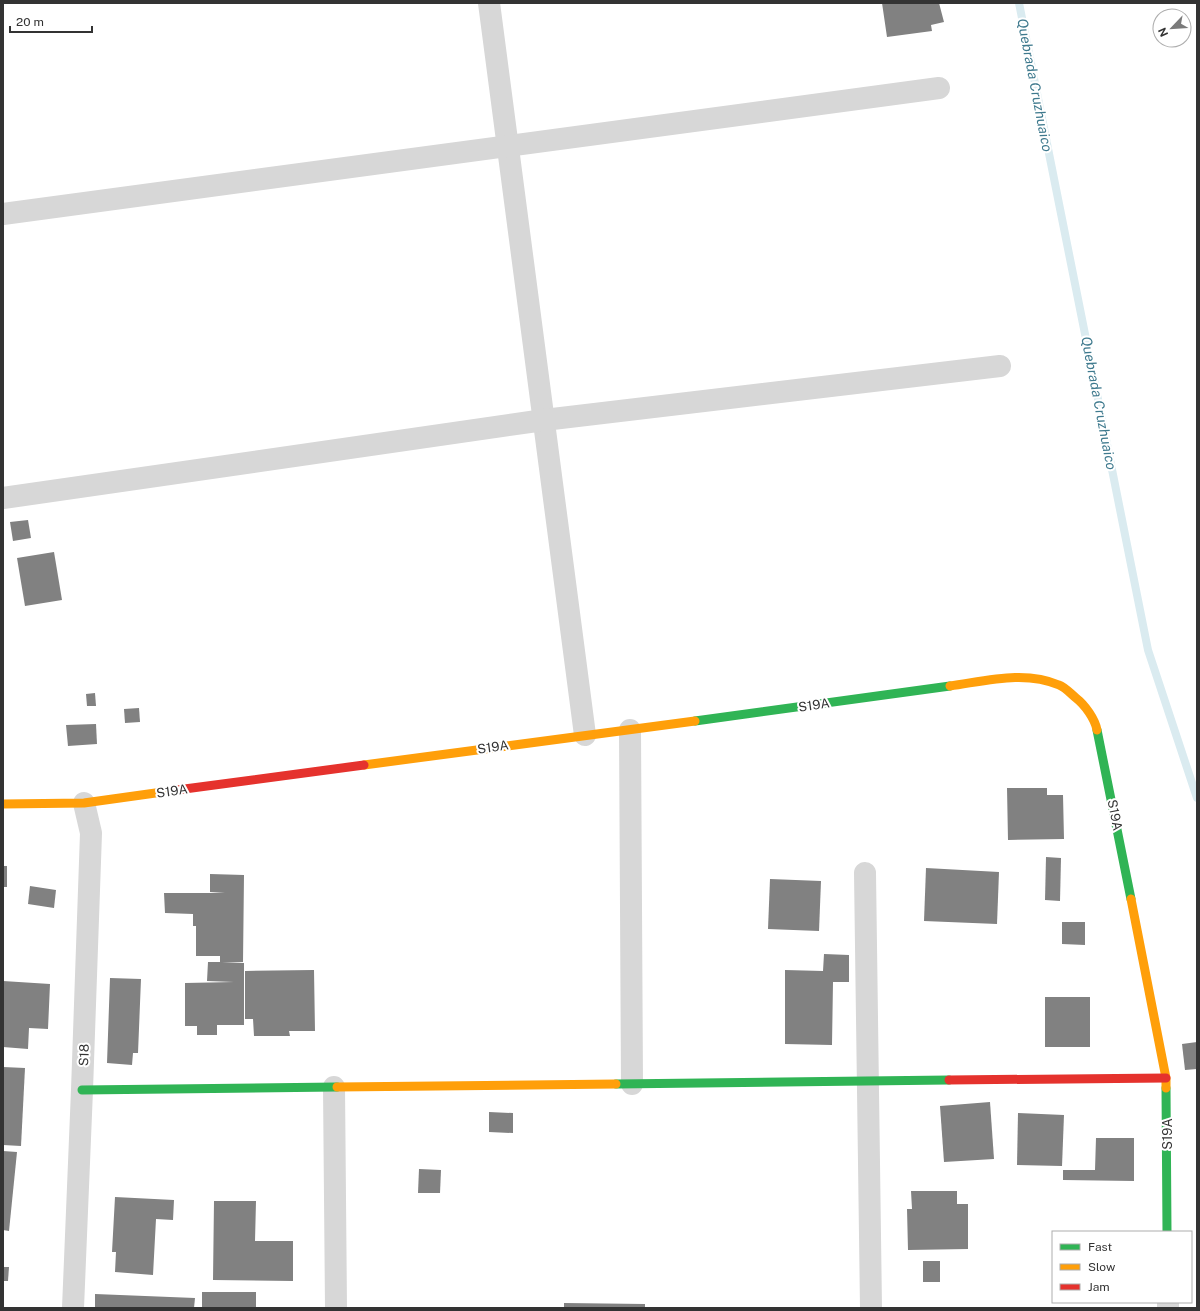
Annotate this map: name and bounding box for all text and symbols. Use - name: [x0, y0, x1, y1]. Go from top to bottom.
- scale bar: [10, 8, 92, 34]
- north arrow: [1152, 8, 1192, 48]
- text: 20 m: [16, 15, 44, 29]
- water label: Quebrada Cruzhuaico: [1014, 17, 1056, 153]
- text: N: [1156, 26, 1170, 39]
- water label: Quebrada Cruzhuaico: [1078, 335, 1120, 471]
- street label: S19A: [797, 695, 831, 715]
- street label: S19A: [476, 737, 510, 757]
- street label: S19A: [155, 781, 189, 801]
- street label: S19A: [1105, 798, 1125, 832]
- street label: S18: [76, 1044, 92, 1066]
- street label: S19A: [1160, 1118, 1175, 1150]
- legend: [1052, 1231, 1192, 1303]
- text: Fast: [1088, 1240, 1113, 1254]
- text: Slow: [1088, 1260, 1116, 1274]
- text: Jam: [1088, 1280, 1110, 1294]

